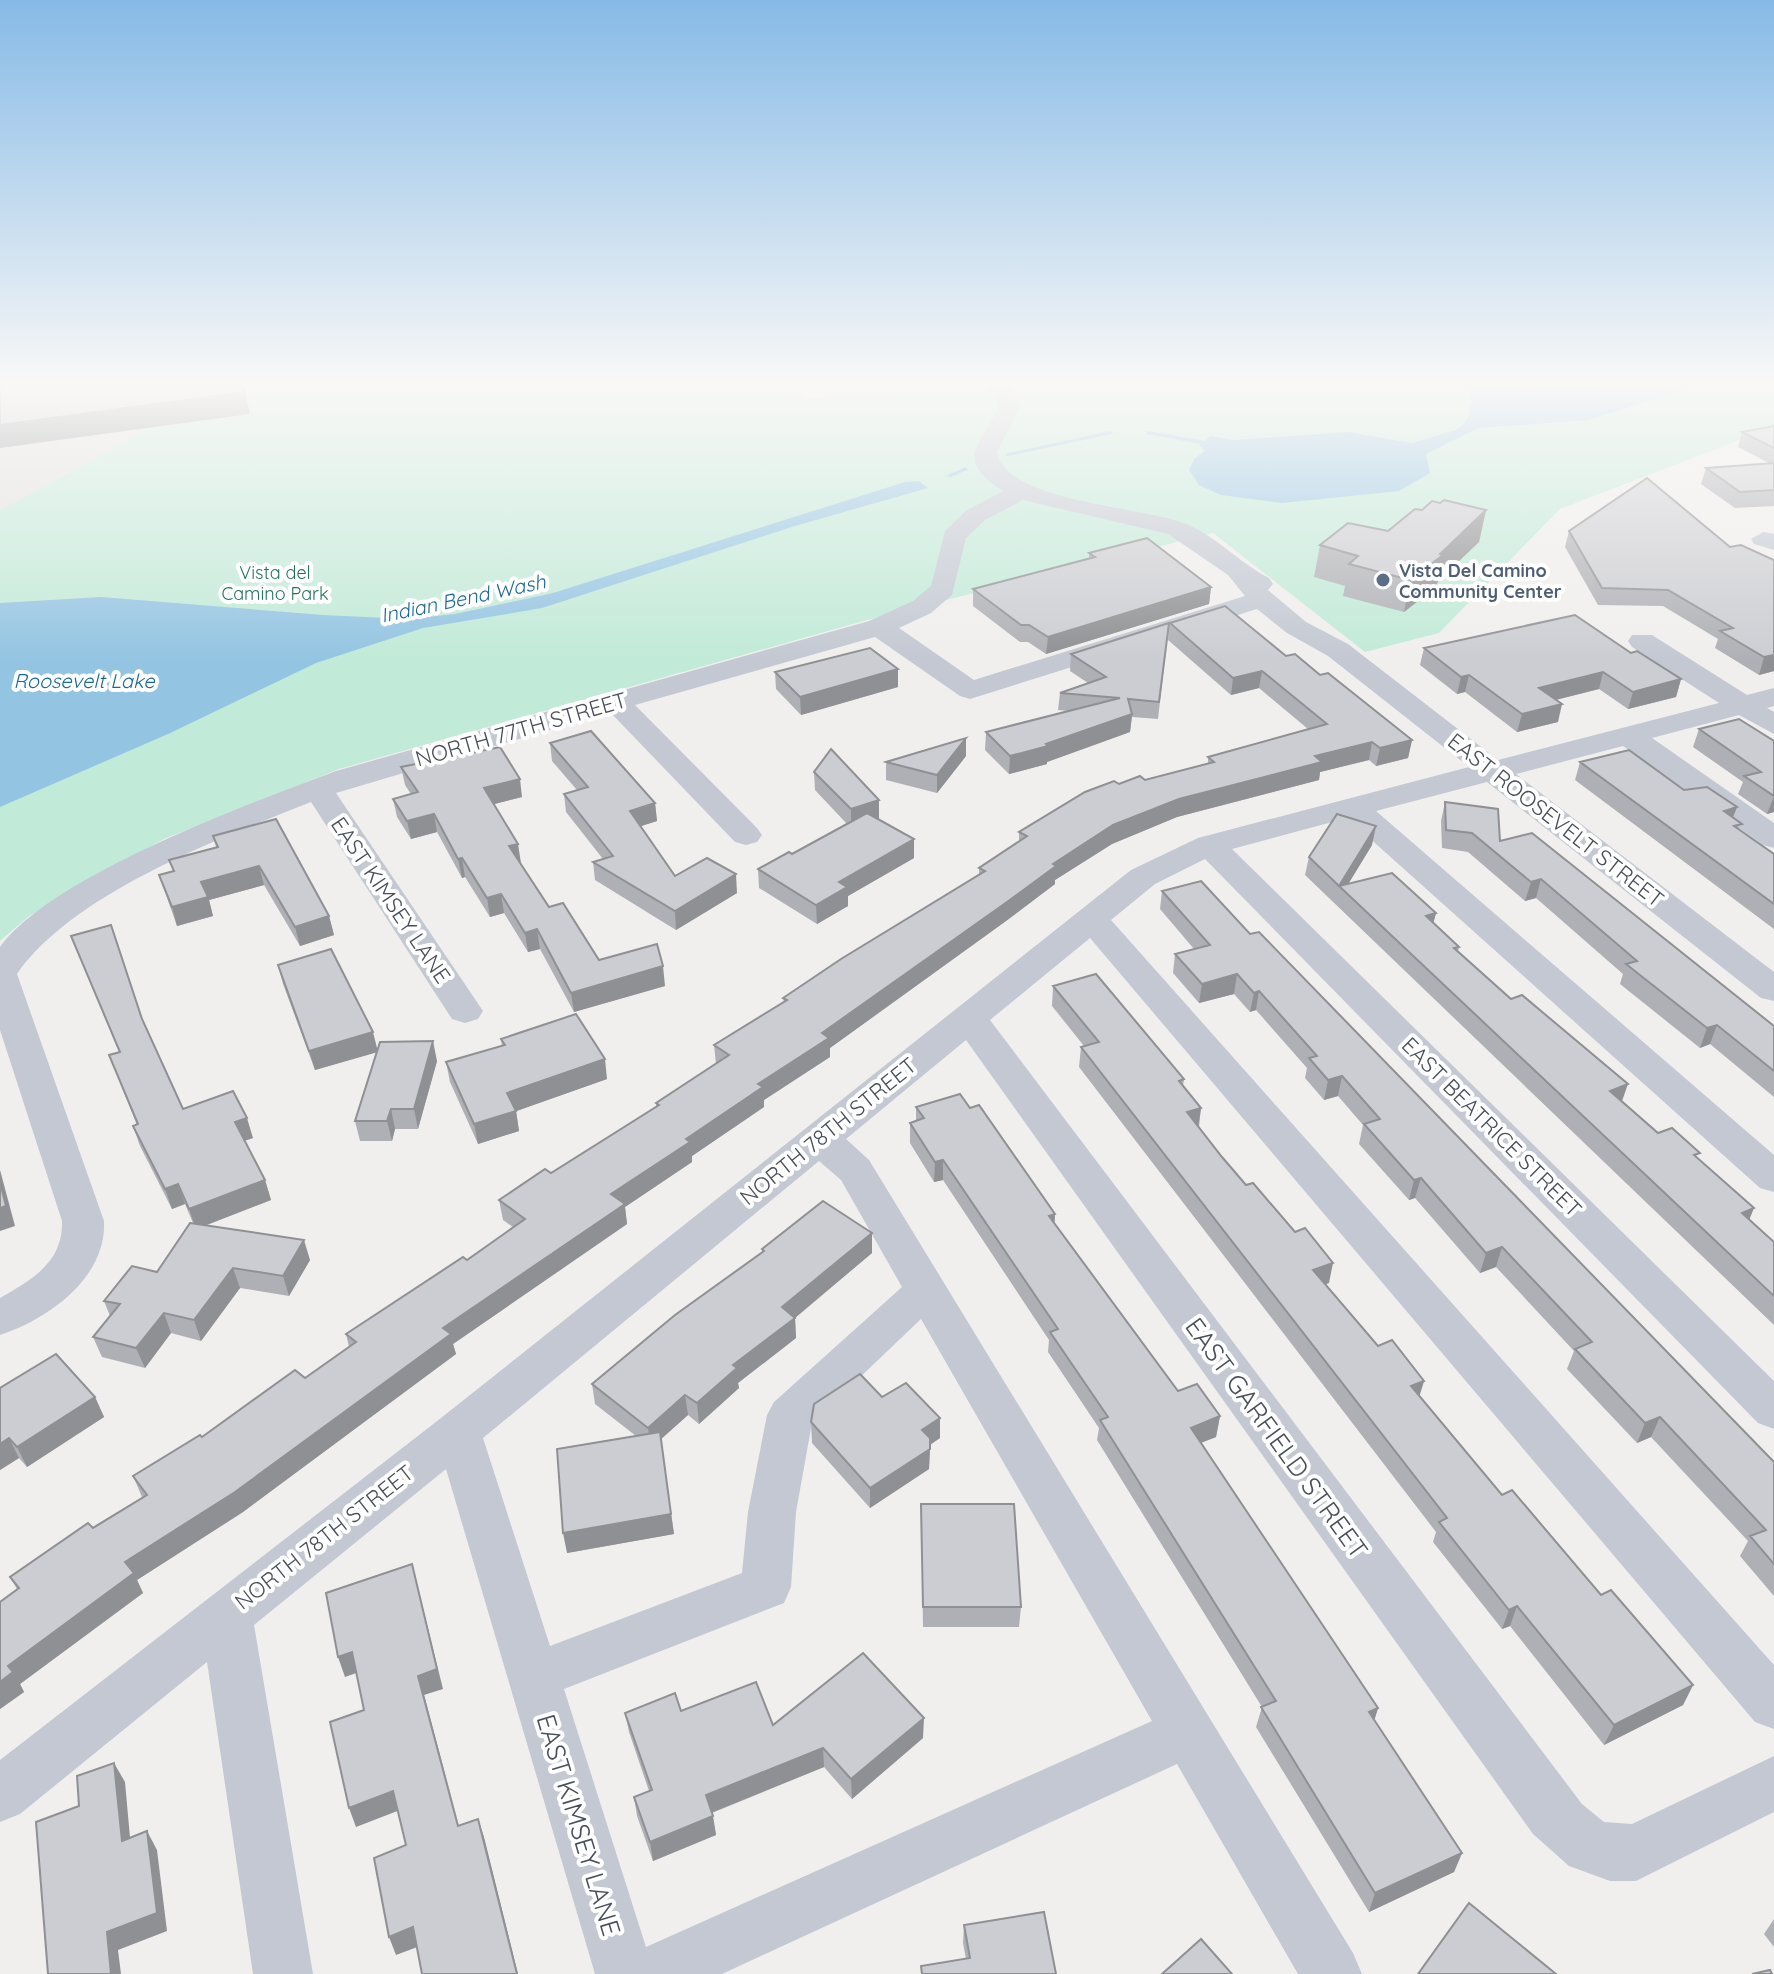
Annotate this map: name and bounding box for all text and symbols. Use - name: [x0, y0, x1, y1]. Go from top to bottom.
- place label: Vista Del Camino Community Center: [1399, 559, 1562, 603]
- park label: Vista del Camino Park: [221, 561, 329, 605]
- water label: Indian Bend Wash: [378, 568, 548, 628]
- marker: Vista Del Camino Community Center: [1374, 571, 1392, 589]
- water label: Roosevelt Lake: [14, 668, 155, 693]
- street label: NORTH 77TH STREET: [412, 685, 630, 773]
- street label: EAST ROOSEVELT STREET: [1442, 727, 1670, 913]
- street label: EAST KIMSEY LANE: [325, 812, 457, 988]
- street label: EAST BEATRICE STREET: [1396, 1031, 1588, 1223]
- street label: NORTH 78TH STREET: [734, 1051, 922, 1211]
- street label: EAST GARFIELD STREET: [1178, 1311, 1376, 1565]
- street label: NORTH 78TH STREET: [229, 1458, 419, 1616]
- street label: EAST KIMSEY LANE: [530, 1710, 628, 1940]

